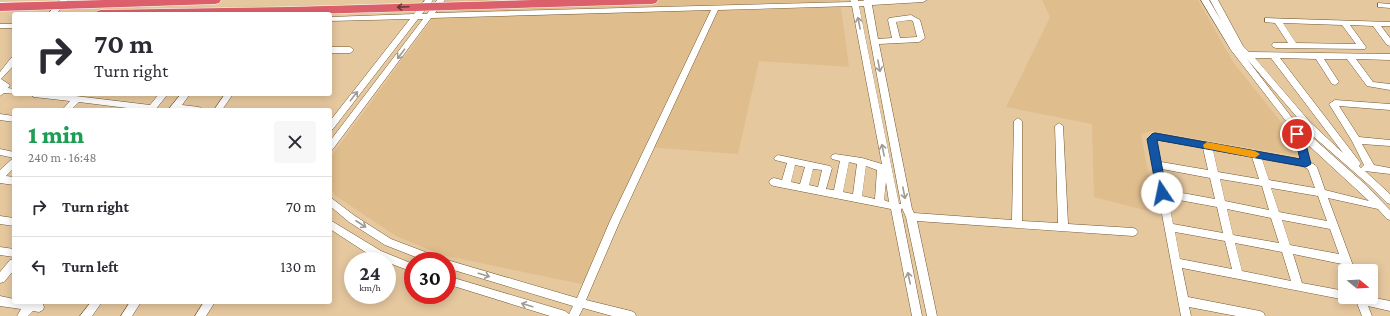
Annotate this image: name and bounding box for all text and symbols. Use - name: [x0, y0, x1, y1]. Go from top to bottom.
- one-way arrow: [397, 4, 410, 11]
- one-way arrow: [854, 17, 862, 30]
- icon: right: [28, 28, 80, 80]
- text: 70 m: [94, 28, 153, 59]
- one-way arrow: [397, 48, 405, 59]
- one-way arrow: [876, 59, 884, 72]
- text: Turn right: [94, 61, 168, 81]
- one-way arrow: [350, 91, 359, 102]
- pin: [1280, 117, 1314, 151]
- text: 1 min: [28, 121, 84, 148]
- button: close: [274, 121, 316, 163]
- icon: arrive: [1286, 123, 1308, 145]
- one-way arrow: [879, 144, 887, 157]
- text: 240 m · 16:48: [28, 150, 97, 165]
- position arrow: [1141, 172, 1183, 214]
- one-way arrow: [900, 187, 908, 200]
- icon: right: [28, 196, 50, 218]
- text: Turn right: [62, 199, 129, 215]
- text: 70 m: [286, 199, 316, 215]
- one-way arrow: [355, 220, 366, 228]
- speed limit sign: 30: [404, 252, 456, 304]
- icon: left: [28, 256, 50, 278]
- text: Turn left: [62, 259, 118, 275]
- text: 130 m: [281, 259, 316, 275]
- text: 24: [360, 262, 380, 284]
- north arrow: [1338, 264, 1378, 304]
- map controls: [1338, 264, 1378, 304]
- one-way arrow: [478, 272, 491, 279]
- one-way arrow: [904, 272, 912, 285]
- text: km/h: [359, 282, 381, 293]
- one-way arrow: [521, 301, 534, 308]

